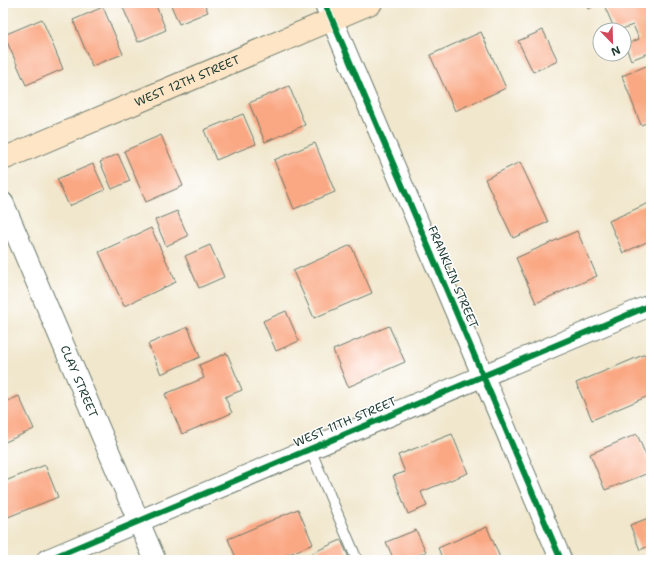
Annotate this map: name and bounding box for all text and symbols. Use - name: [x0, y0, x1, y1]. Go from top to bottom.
- north arrow: [592, 22, 632, 62]
- text: N: [609, 42, 623, 59]
- street label: WEST 12TH STREET: [132, 51, 243, 110]
- street label: FRANKLIN STREET: [424, 223, 482, 331]
- street label: CLAY STREET: [57, 343, 102, 421]
- street label: WEST 11TH STREET: [291, 393, 399, 451]

